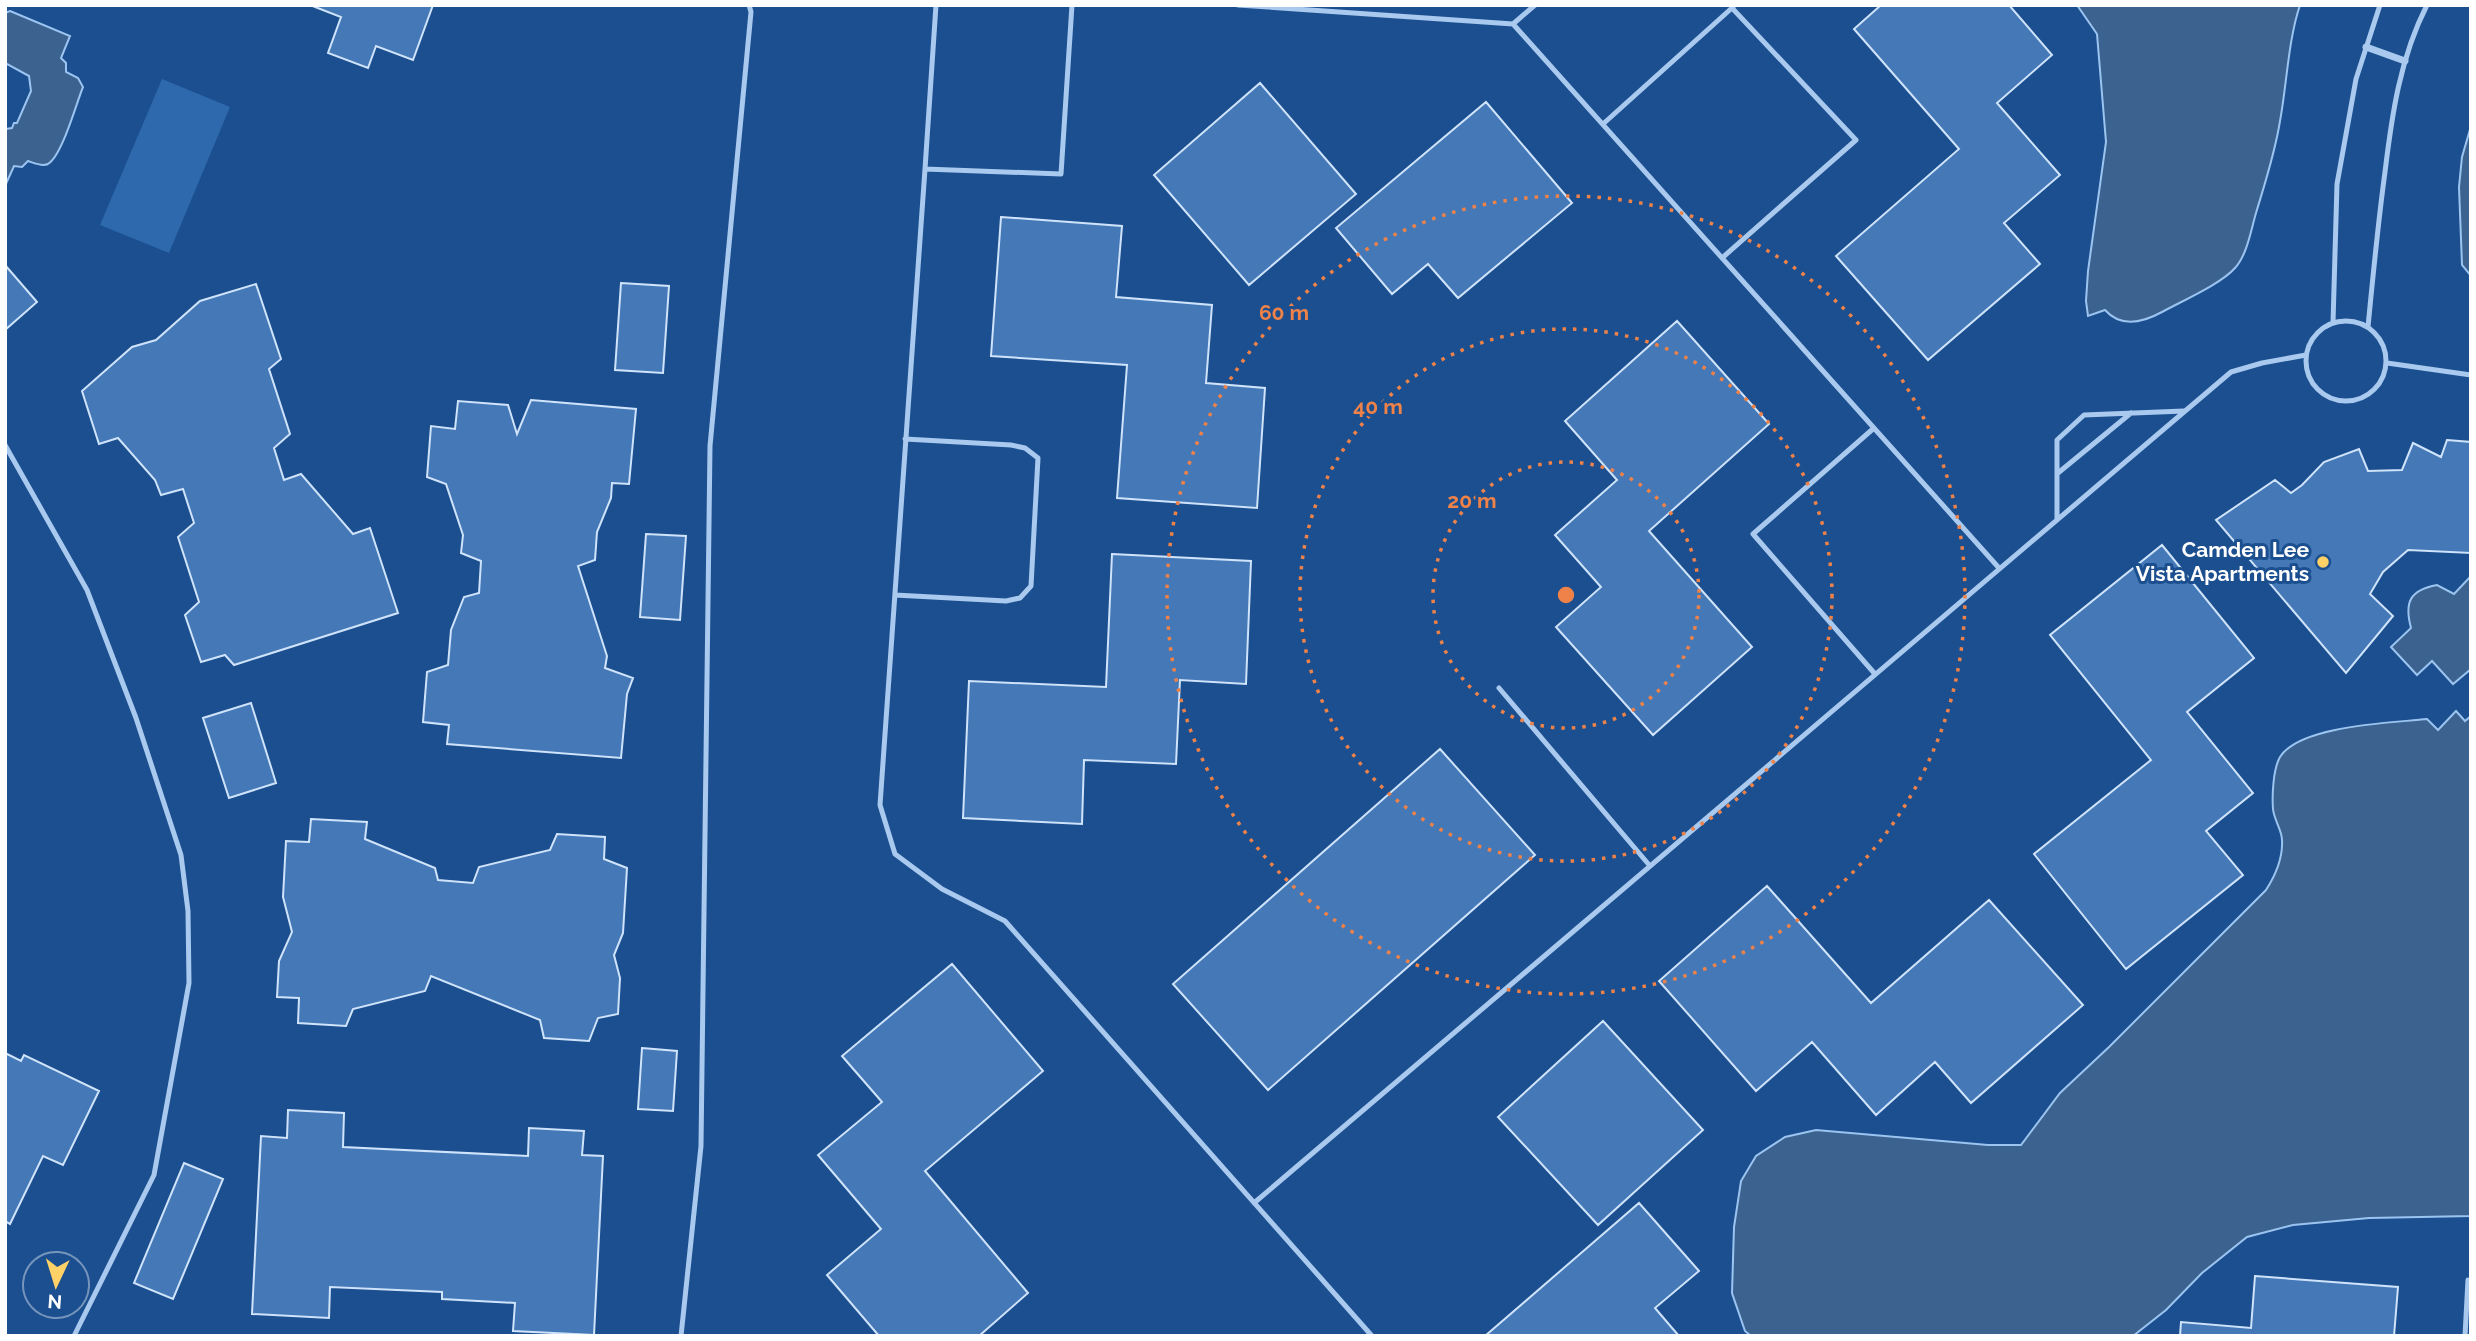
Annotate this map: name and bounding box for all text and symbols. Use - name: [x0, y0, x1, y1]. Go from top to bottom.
- text: 60 m: [1259, 300, 1309, 325]
- text: 40 m: [1353, 394, 1403, 419]
- text: 20 m: [1447, 488, 1497, 513]
- place label: Camden Lee Vista Apartments: [2136, 537, 2309, 586]
- marker: Camden Lee Vista Apartments: [2315, 554, 2331, 570]
- centre of rings: [1554, 583, 1578, 607]
- north arrow: [21, 1250, 91, 1320]
- text: N: [47, 1290, 63, 1313]

